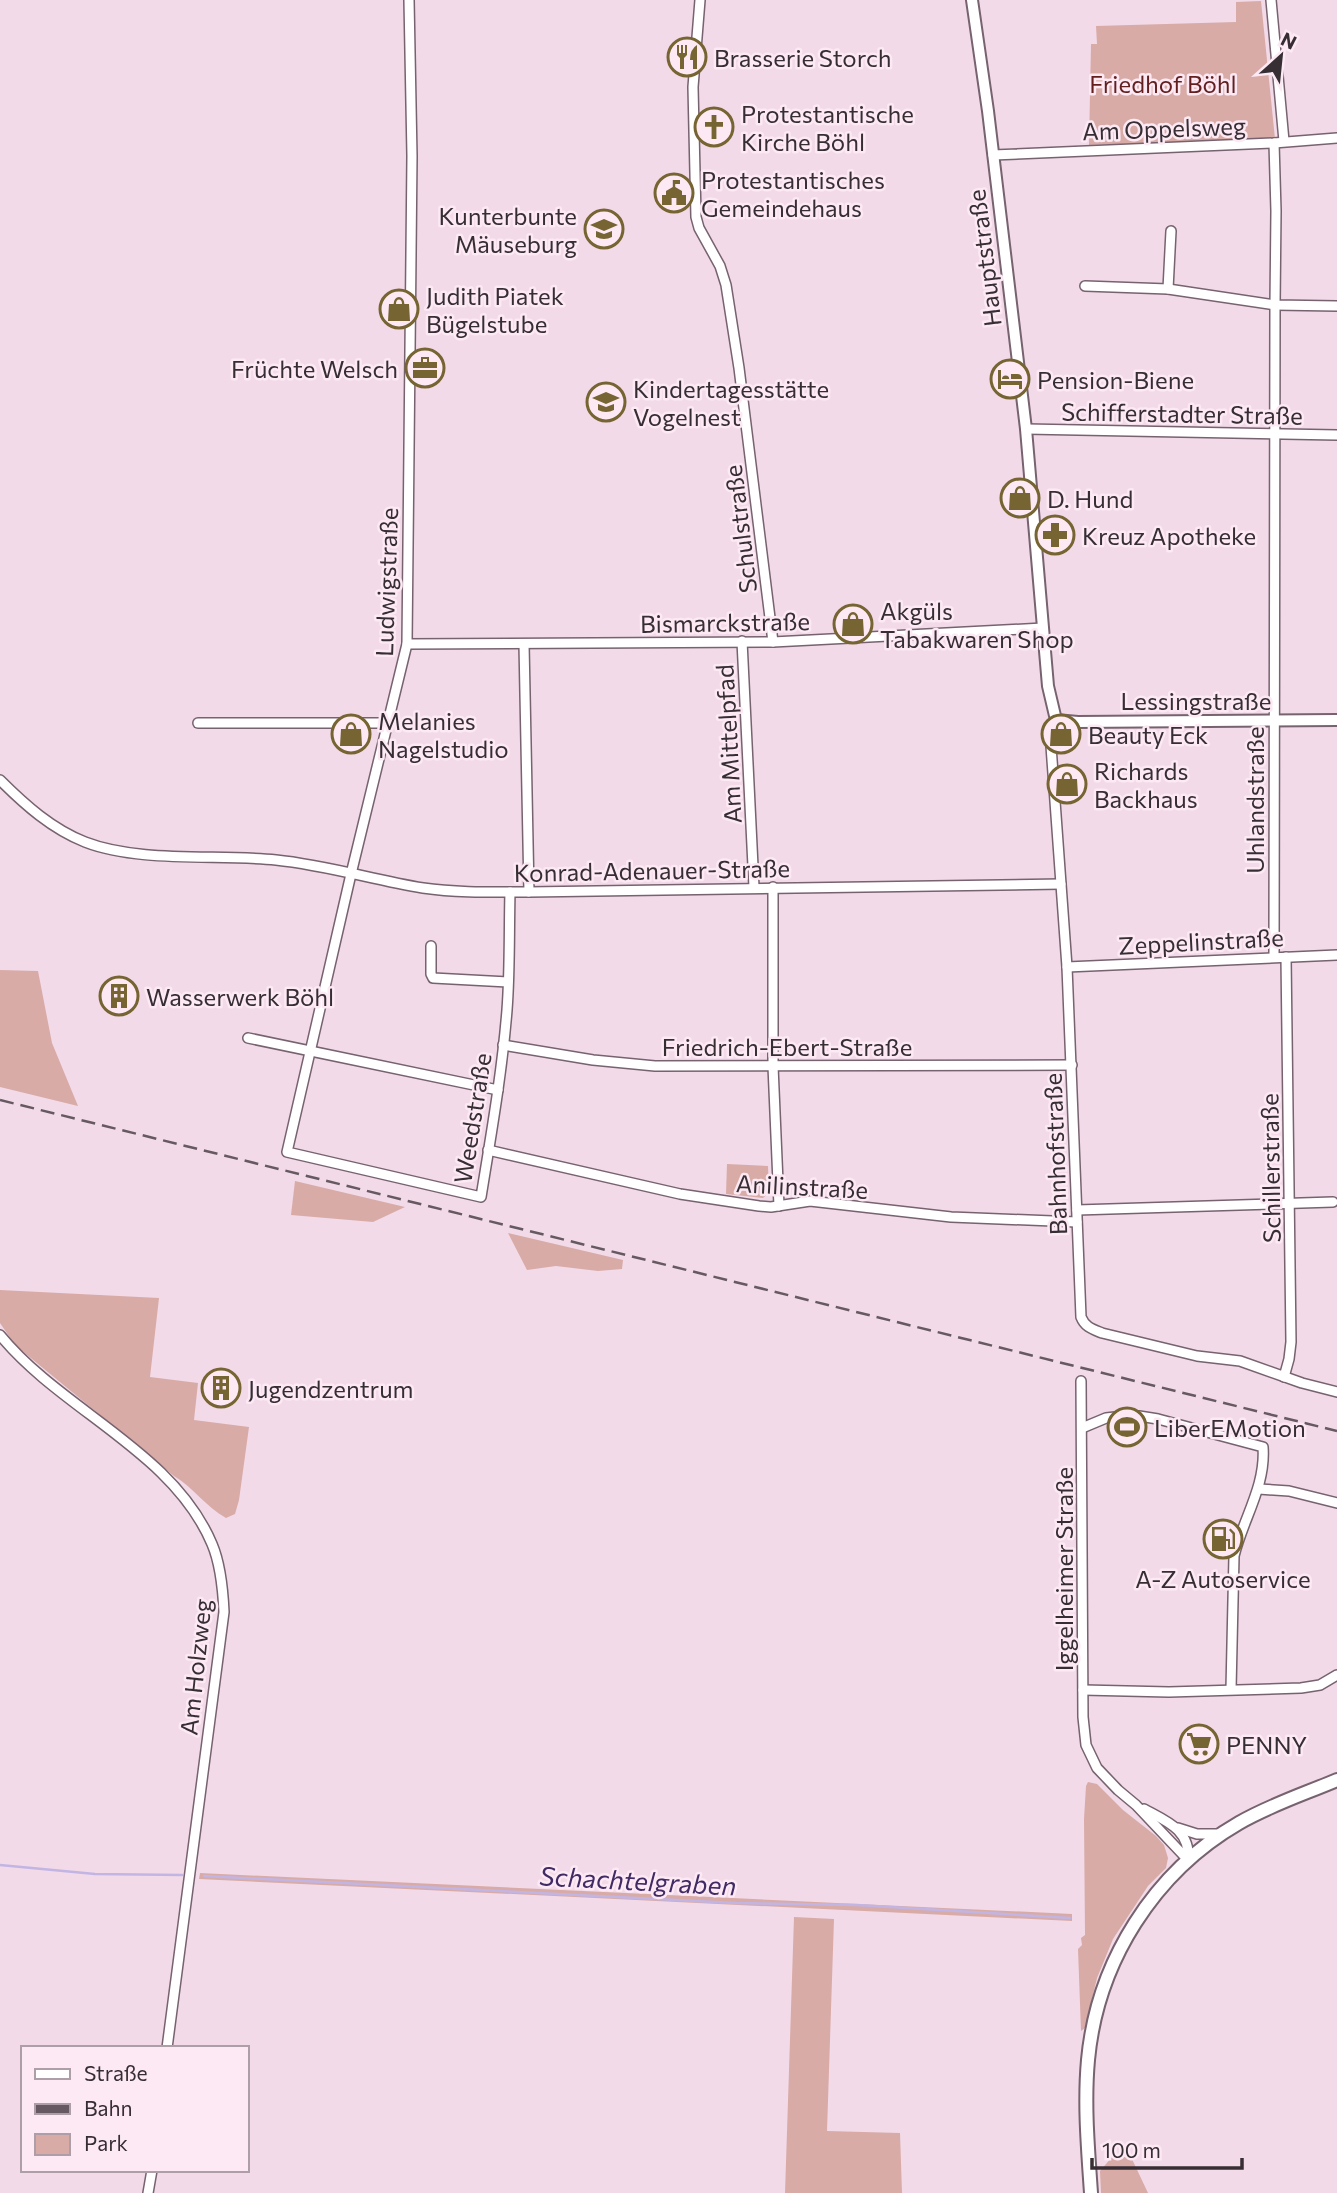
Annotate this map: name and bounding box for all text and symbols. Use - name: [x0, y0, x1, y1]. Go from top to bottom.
- north arrow: [1246, 21, 1316, 91]
- text: N: [1277, 27, 1301, 54]
- restaurant icon: Brasserie Storch: [666, 36, 708, 78]
- place label: Brasserie Storch: [714, 43, 892, 72]
- park label: Friedhof Böhl: [1089, 69, 1237, 98]
- place label: Protestantische Kirche Böhl: [741, 99, 914, 156]
- church icon: Protestantische Kirche Böhl: [693, 106, 735, 148]
- street label: Am Oppelsweg: [1082, 111, 1246, 145]
- place label: Protestantisches Gemeindehaus: [701, 165, 885, 222]
- public building icon: Protestantisches Gemeindehaus: [653, 172, 695, 214]
- street label: Hauptstraße: [961, 188, 1007, 328]
- place label: Kunterbunte Mäuseburg: [438, 201, 577, 258]
- school or university icon: Kunterbunte Mäuseburg: [583, 208, 625, 250]
- place label: Judith Piatek Bügelstube: [426, 281, 564, 338]
- shop icon: Judith Piatek Bügelstube: [378, 288, 420, 330]
- office icon: Früchte Welsch: [404, 347, 446, 389]
- place label: Früchte Welsch: [231, 354, 398, 383]
- hotel icon: Pension-Biene: [989, 358, 1031, 400]
- place label: Pension-Biene: [1037, 365, 1194, 394]
- place label: Kindertagesstätte Vogelnest: [633, 374, 829, 431]
- school or university icon: Kindertagesstätte Vogelnest: [585, 381, 627, 423]
- street label: Schifferstadter Straße: [1061, 396, 1303, 430]
- street label: Schulstraße: [718, 463, 762, 595]
- shop icon: D. Hund: [999, 477, 1041, 519]
- place label: D. Hund: [1047, 484, 1133, 513]
- street label: Ludwigstraße: [369, 507, 403, 657]
- pharmacy icon: Kreuz Apotheke: [1034, 514, 1076, 556]
- place label: Kreuz Apotheke: [1082, 521, 1256, 550]
- place label: Akgüls Tabakwaren Shop: [880, 596, 1074, 653]
- shop icon: Akgüls Tabakwaren Shop: [832, 603, 874, 645]
- street label: Bismarckstraße: [640, 606, 810, 638]
- street label: Am Mittelpfad: [709, 664, 747, 824]
- street label: Lessingstraße: [1121, 686, 1271, 715]
- place label: Melanies Nagelstudio: [378, 706, 509, 763]
- shop icon: Melanies Nagelstudio: [330, 713, 372, 755]
- shop icon: Beauty Eck: [1040, 713, 1082, 755]
- place label: Beauty Eck: [1088, 720, 1208, 749]
- street label: Uhlandstraße: [1240, 726, 1269, 874]
- place label: Richards Backhaus: [1094, 756, 1198, 813]
- shop icon: Richards Backhaus: [1046, 763, 1088, 805]
- street label: Konrad-Adenauer-Straße: [514, 853, 790, 887]
- street label: Zeppelinstraße: [1118, 922, 1284, 960]
- building icon: Wasserwerk Böhl: [98, 975, 140, 1017]
- place label: Wasserwerk Böhl: [146, 982, 334, 1011]
- street label: Friedrich-Ebert-Straße: [662, 1032, 912, 1061]
- street label: Weedstraße: [447, 1051, 497, 1185]
- street label: Bahnhofstraße: [1038, 1072, 1072, 1236]
- street label: Schillerstraße: [1254, 1093, 1286, 1243]
- street label: Anilinstraße: [735, 1168, 869, 1204]
- building icon: Jugendzentrum: [200, 1367, 242, 1409]
- place label: Jugendzentrum: [248, 1374, 414, 1403]
- sports icon: LiberEMotion: [1106, 1406, 1148, 1448]
- place label: LiberEMotion: [1154, 1413, 1306, 1442]
- street label: Iggelheimer Straße: [1049, 1467, 1078, 1671]
- fuel station icon: A-Z Autoservice: [1202, 1518, 1244, 1560]
- place label: A-Z Autoservice: [1135, 1564, 1311, 1593]
- street label: Am Holzweg: [173, 1597, 217, 1737]
- supermarket icon: PENNY: [1178, 1723, 1220, 1765]
- place label: PENNY: [1226, 1730, 1307, 1759]
- water label: Schachtelgraben: [539, 1859, 737, 1901]
- legend: [21, 2046, 248, 2172]
- text: Straße: [84, 2060, 148, 2085]
- text: Bahn: [84, 2095, 133, 2120]
- scale bar: [1092, 2126, 1242, 2170]
- text: Park: [84, 2130, 128, 2155]
- text: 100 m: [1102, 2137, 1161, 2162]

